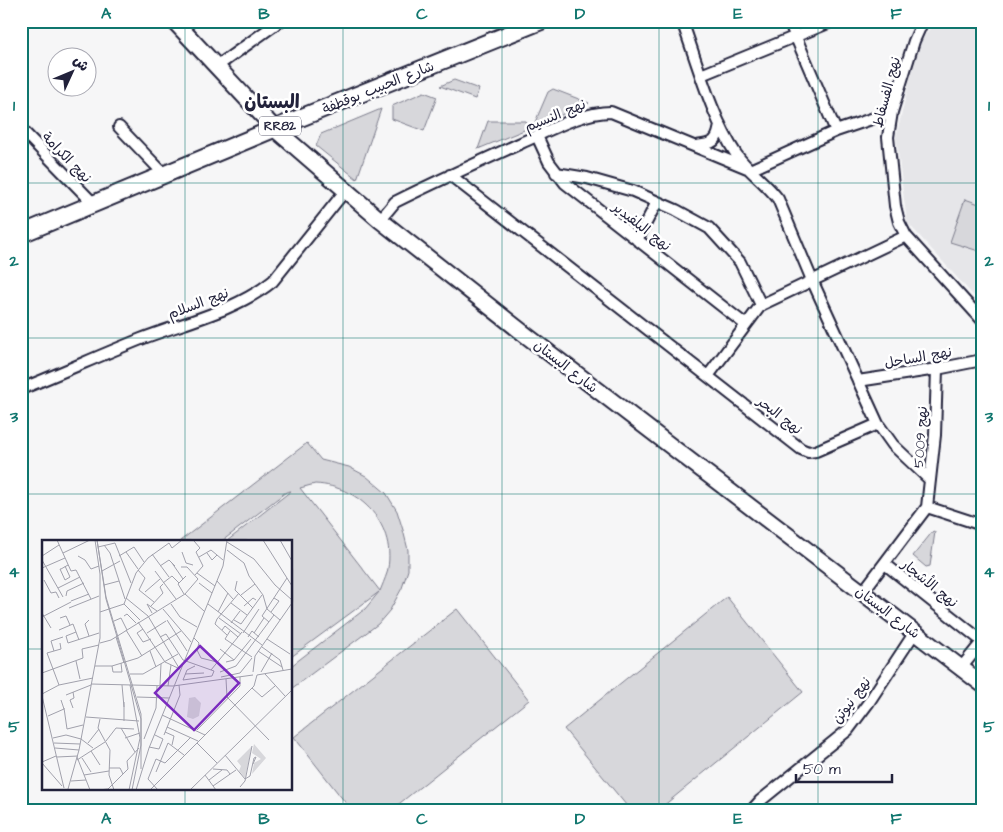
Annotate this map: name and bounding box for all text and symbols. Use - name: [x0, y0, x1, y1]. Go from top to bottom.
- text: A: [101, 3, 112, 25]
- text: B: [258, 3, 270, 25]
- text: C: [416, 3, 428, 25]
- text: D: [575, 3, 586, 25]
- text: E: [733, 3, 743, 25]
- text: F: [890, 3, 902, 25]
- north arrow: [48, 48, 98, 98]
- text: ش: [68, 51, 93, 76]
- street label: نهج الفسفاط: [868, 55, 906, 130]
- street label: شارع الحبيب بوقطفة: [320, 56, 437, 119]
- district label: البستان: [244, 89, 300, 116]
- text: 1: [13, 95, 16, 117]
- street label: نهج النسيم: [522, 95, 589, 137]
- text: 1: [988, 95, 991, 117]
- road number: RR82: [259, 116, 301, 136]
- street label: نهج الكرامة: [37, 128, 96, 188]
- street label: نهج البلفيدير: [607, 197, 675, 256]
- text: 2: [8, 250, 19, 272]
- text: 2: [983, 250, 994, 272]
- street label: نهج السلام: [165, 283, 232, 325]
- street label: شارع البستان: [529, 335, 602, 398]
- street label: نهج الساحل: [883, 342, 954, 374]
- street label: نهج البحر: [752, 391, 806, 440]
- street label: نهج 5009: [909, 405, 933, 469]
- text: 3: [9, 406, 19, 428]
- text: 3: [984, 406, 994, 428]
- inset map: [42, 540, 292, 790]
- street label: نهج الأشجار: [896, 554, 962, 613]
- text: 4: [9, 561, 20, 583]
- text: 4: [984, 561, 995, 583]
- street label: شارع البستان: [851, 582, 924, 644]
- street label: نهج نيوتن: [828, 673, 876, 728]
- text: 5: [8, 716, 20, 738]
- text: 5: [983, 716, 995, 738]
- scale bar: [796, 752, 892, 784]
- text: 50 m: [803, 759, 841, 780]
- text: A: [101, 808, 112, 830]
- text: B: [258, 808, 270, 830]
- text: C: [416, 808, 428, 830]
- text: D: [575, 808, 586, 830]
- text: E: [733, 808, 743, 830]
- text: F: [890, 808, 902, 830]

